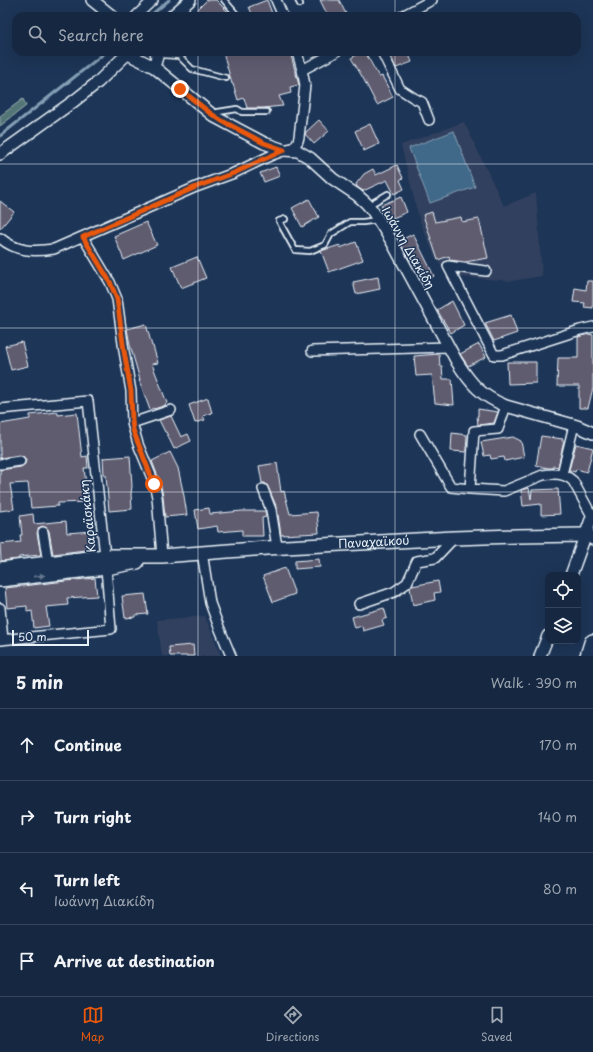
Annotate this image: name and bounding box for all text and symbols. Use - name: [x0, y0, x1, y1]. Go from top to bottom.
- search box: [12, 12, 581, 56]
- icon: search: [26, 23, 48, 45]
- text: Search here: [58, 23, 144, 46]
- route end: [171, 80, 189, 98]
- street label: Ιωάννη Διακίδη: [378, 203, 440, 292]
- route start: [145, 475, 163, 493]
- street label: Καραϊσκάκη: [74, 479, 100, 554]
- street label: Παναχαϊκού: [338, 530, 410, 552]
- one-way arrow: [33, 572, 45, 579]
- map controls: [545, 572, 581, 644]
- button: locate: [545, 572, 581, 608]
- button: layers: [545, 608, 581, 644]
- scale bar: [12, 628, 89, 647]
- text: 50 m: [18, 628, 47, 645]
- text: 5 min: [16, 669, 63, 695]
- text: Walk · 390 m: [491, 673, 577, 692]
- text: Continue: [54, 733, 122, 756]
- icon: ahead: [16, 734, 38, 756]
- text: 170 m: [539, 735, 577, 754]
- text: Turn right: [54, 805, 131, 828]
- icon: right: [16, 806, 38, 828]
- text: 140 m: [538, 807, 577, 826]
- text: Turn left: [54, 868, 120, 891]
- icon: left: [16, 878, 38, 900]
- text: 80 m: [543, 879, 577, 898]
- text: Ιωάννη Διακίδη: [54, 891, 155, 910]
- text: Arrive at destination: [54, 949, 215, 972]
- icon: arrive: [16, 950, 38, 972]
- tab: Map: [81, 1004, 104, 1045]
- tab: Directions: [266, 1004, 319, 1045]
- tab: Saved: [481, 1004, 512, 1045]

